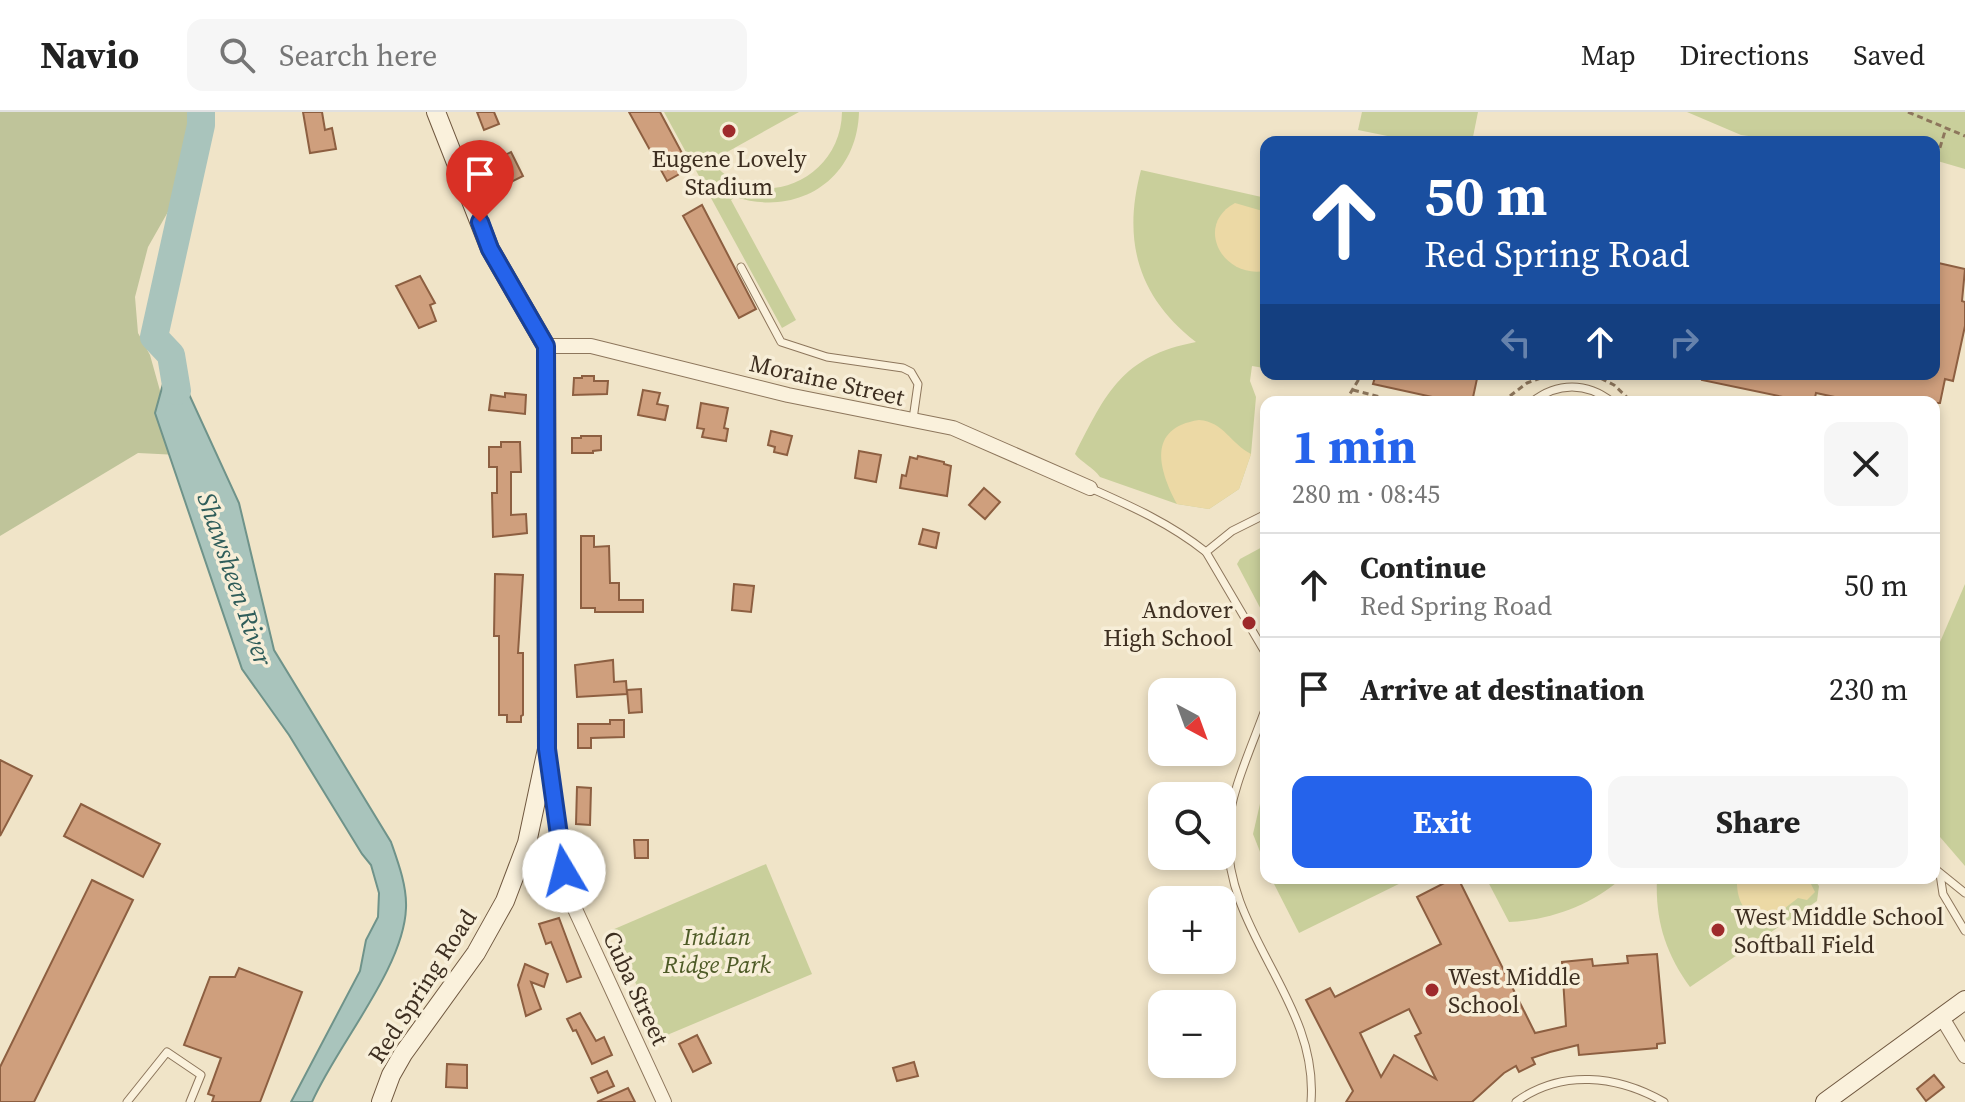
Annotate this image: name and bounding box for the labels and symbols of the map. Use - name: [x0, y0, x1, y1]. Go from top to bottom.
- marker: Eugene Lovely Stadium: [720, 122, 738, 140]
- pin: [446, 140, 514, 222]
- place label: Eugene Lovely Stadium: [651, 142, 807, 203]
- street label: Moraine Street: [746, 346, 908, 414]
- water label: Shawsheen River: [188, 487, 282, 671]
- place label: Andover High School: [1103, 593, 1233, 654]
- marker: Andover High School: [1240, 614, 1258, 632]
- north arrow: [1148, 678, 1236, 766]
- position arrow: [522, 829, 606, 913]
- place label: West Middle School Softball Field: [1734, 900, 1944, 961]
- street label: Red Spring Road: [360, 902, 484, 1069]
- park label: Indian Ridge Park: [662, 920, 772, 981]
- marker: West Middle School Softball Field: [1709, 921, 1727, 939]
- street label: Cuba Street: [595, 925, 677, 1051]
- place label: West Middle School: [1448, 960, 1581, 1021]
- marker: West Middle School: [1423, 981, 1441, 999]

